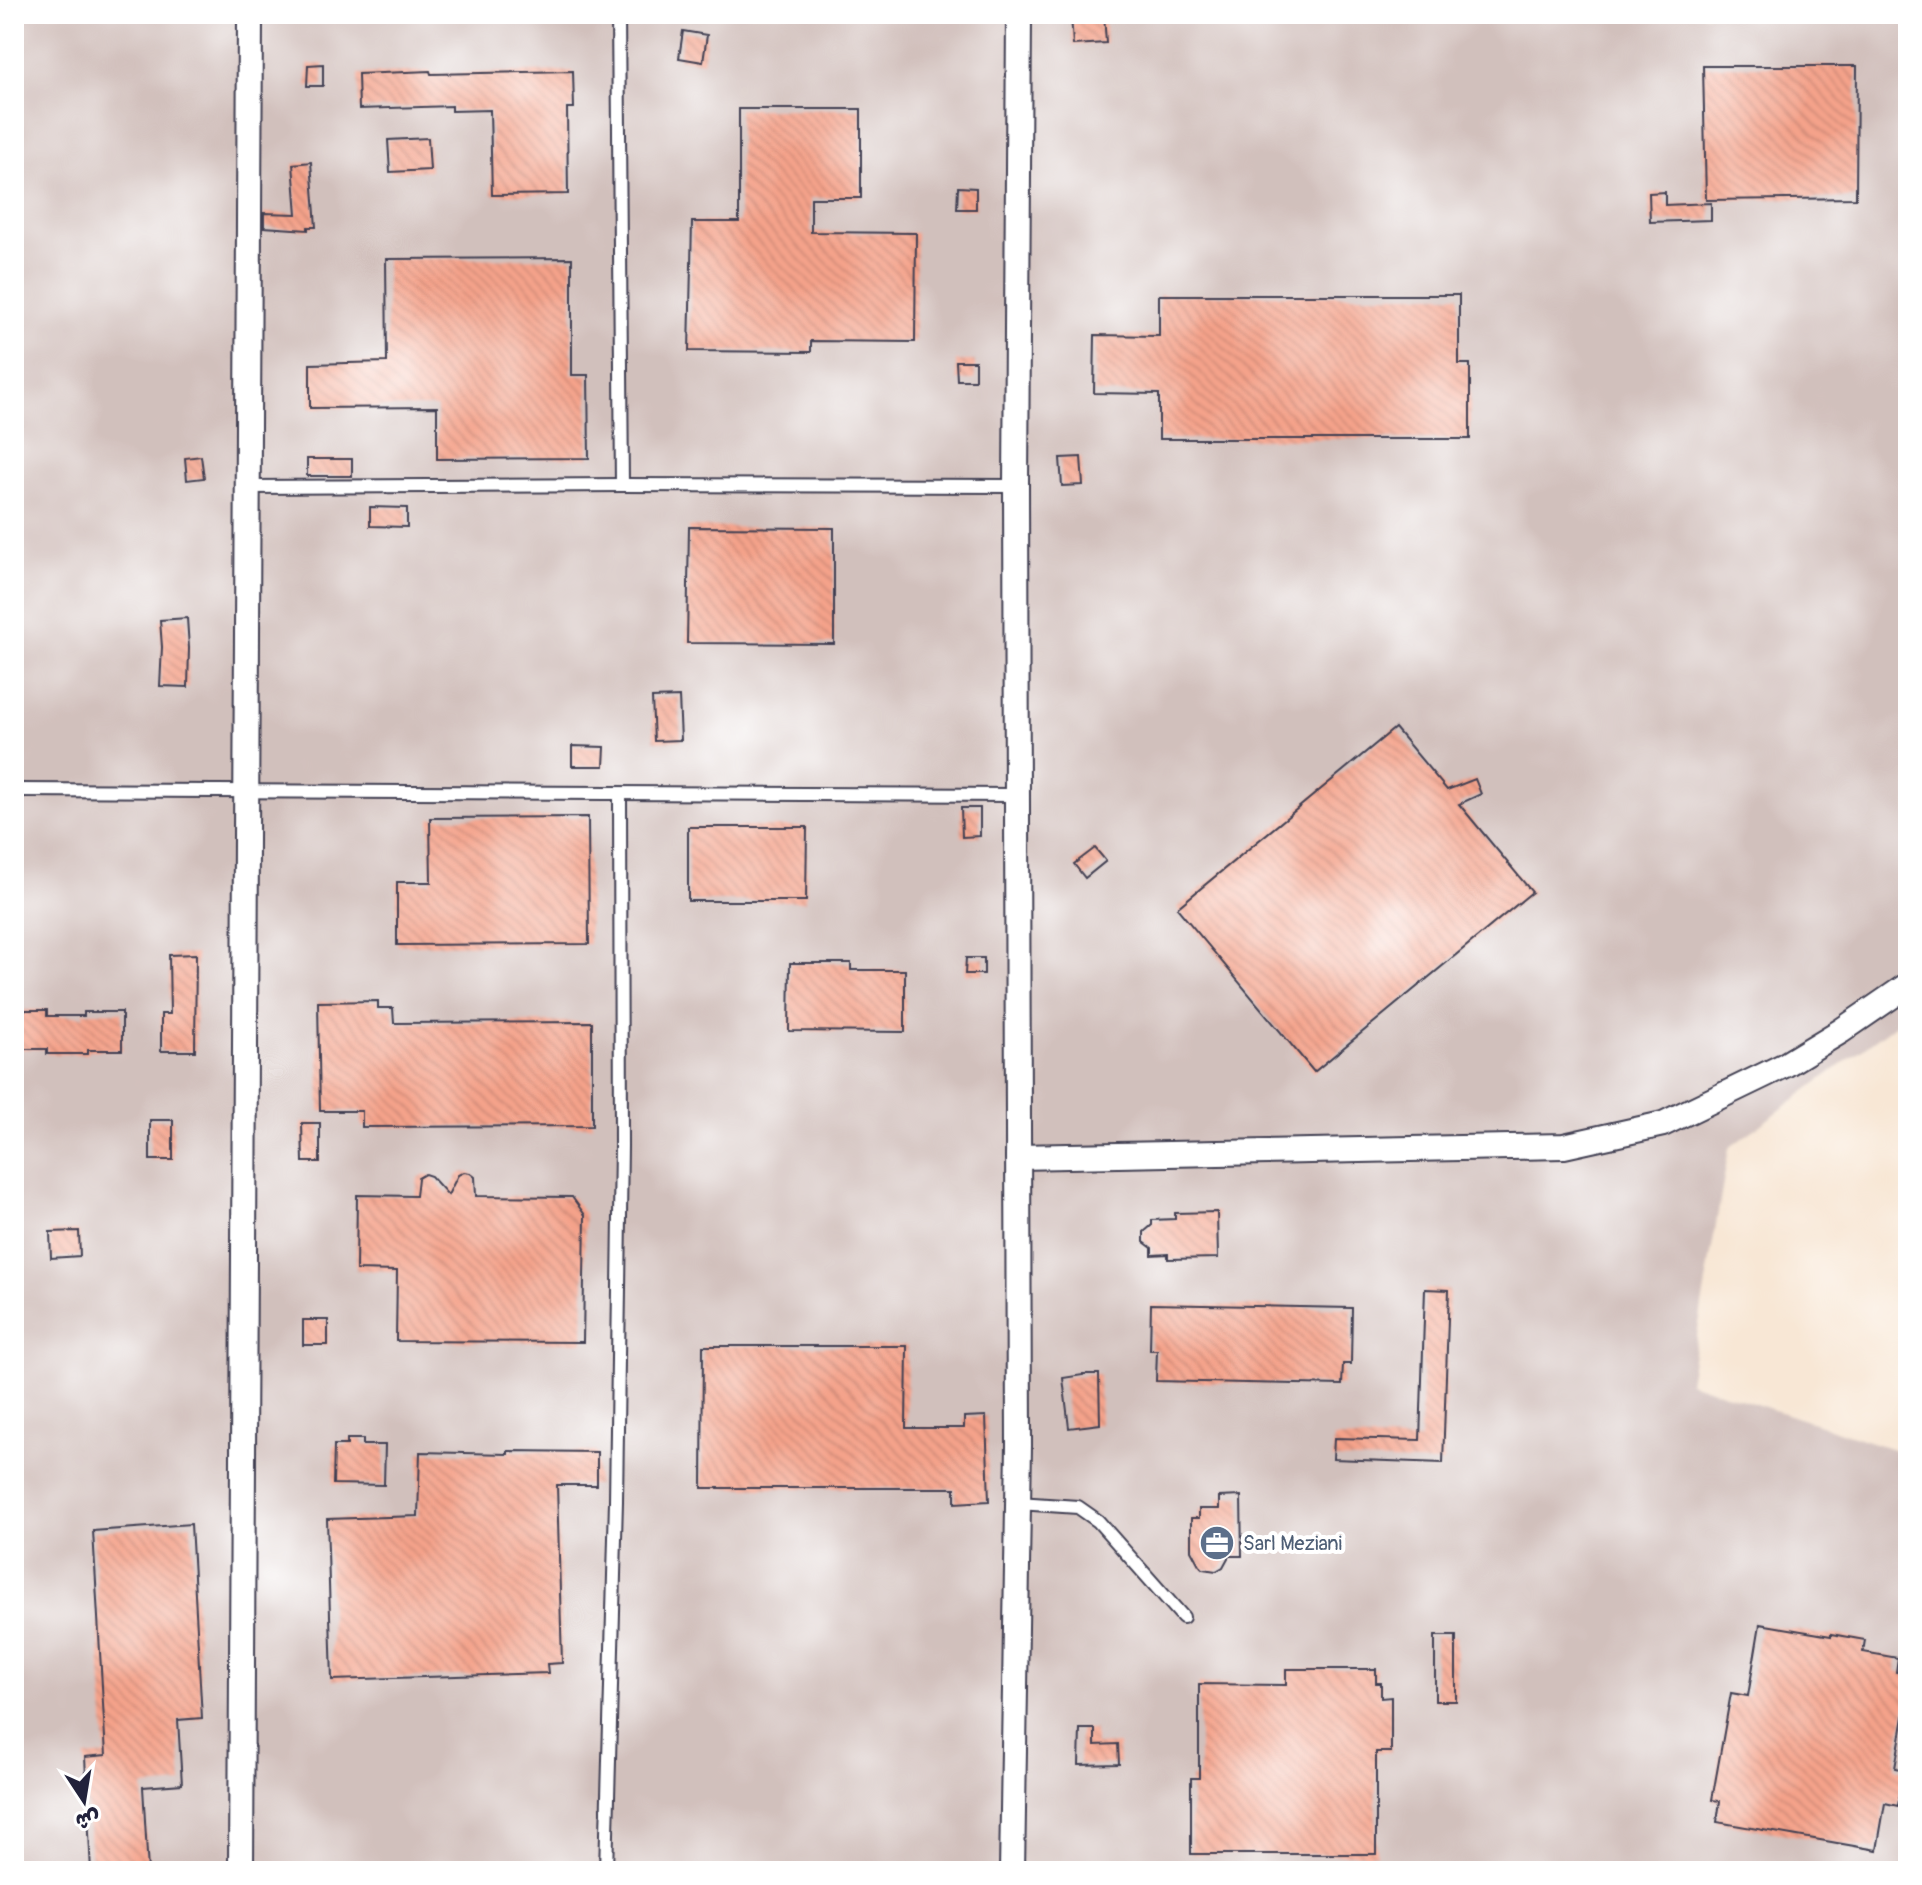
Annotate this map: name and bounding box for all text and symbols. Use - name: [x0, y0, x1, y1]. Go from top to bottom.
- office icon: Sarl Meziani: [1198, 1524, 1236, 1562]
- place label: Sarl Meziani: [1243, 1531, 1342, 1556]
- north arrow: [44, 1761, 124, 1841]
- text: ش: [73, 1803, 103, 1836]

